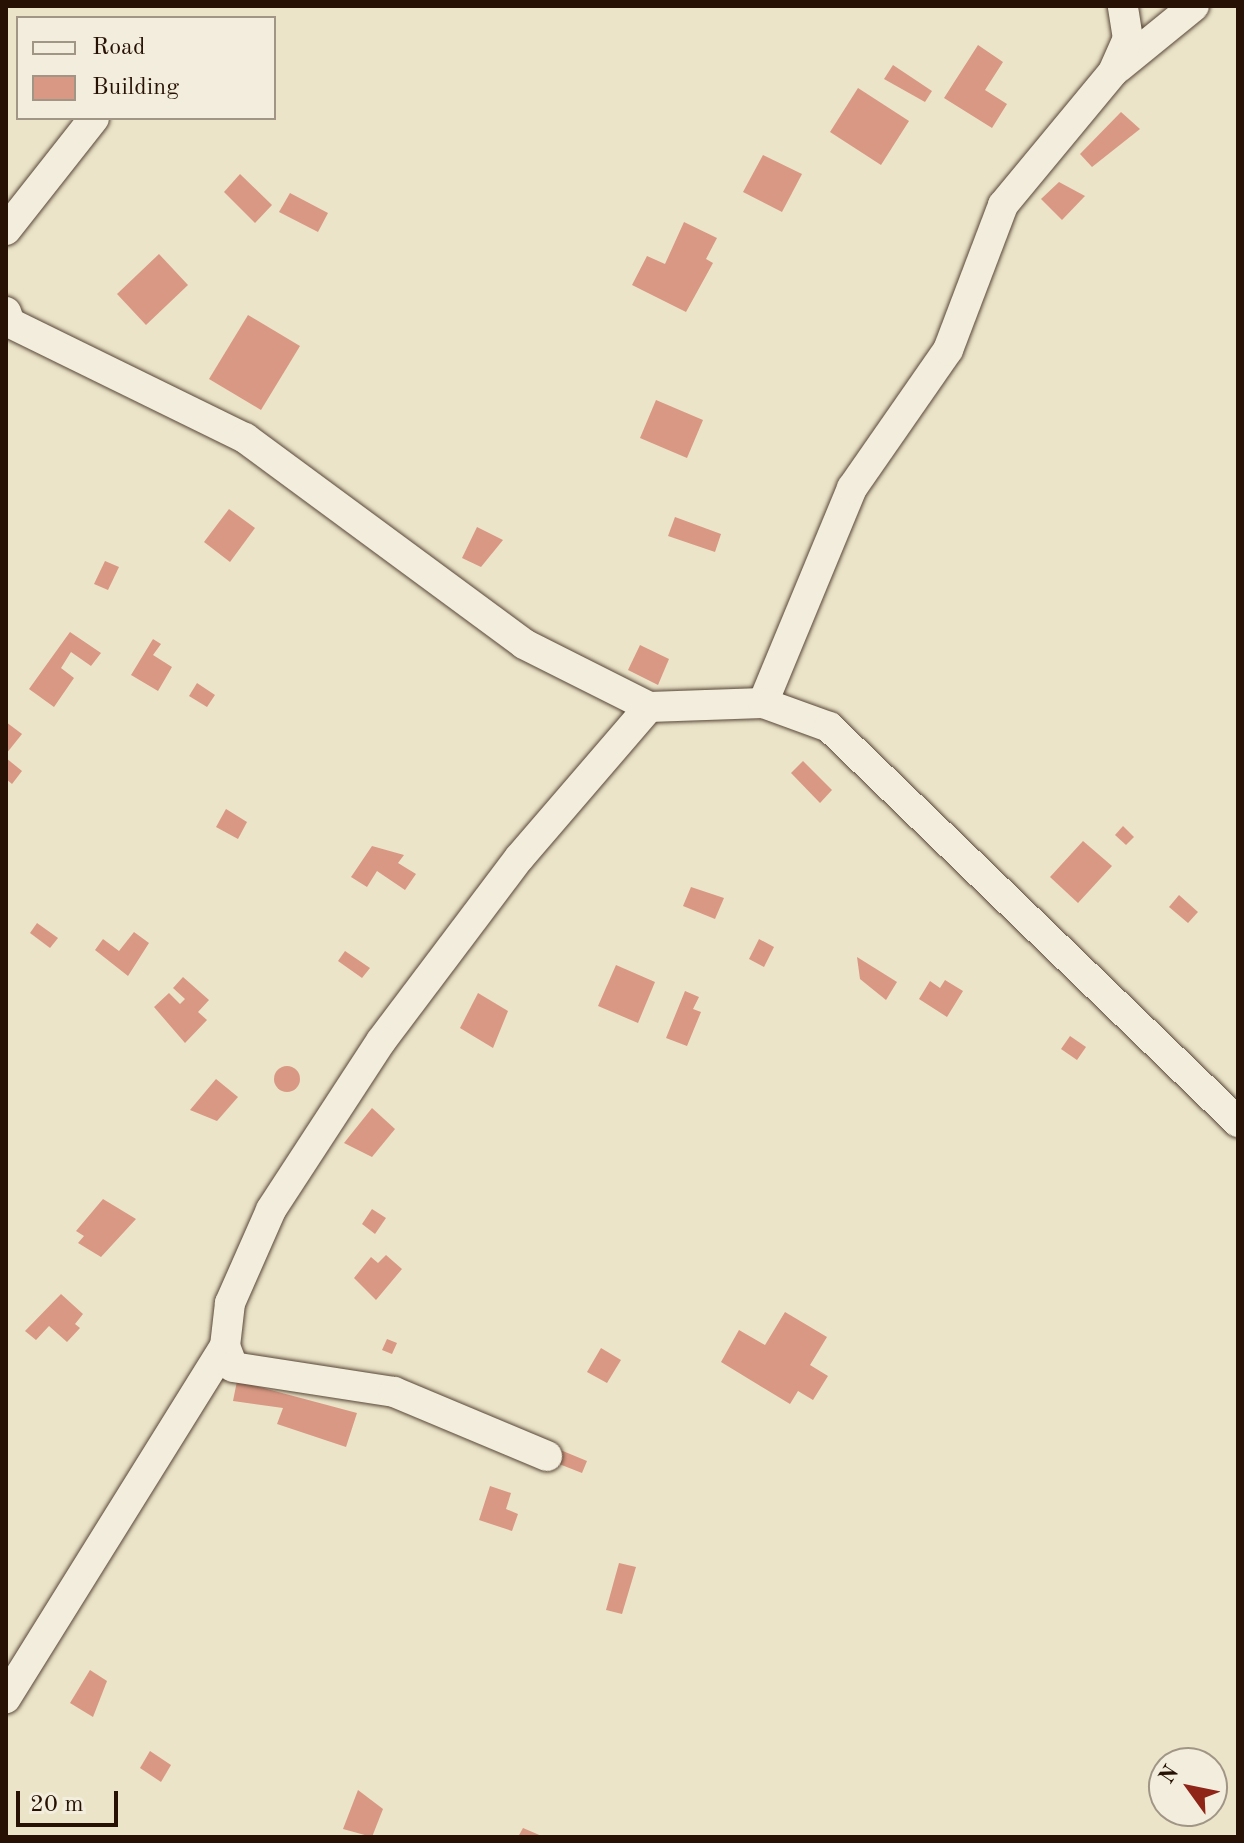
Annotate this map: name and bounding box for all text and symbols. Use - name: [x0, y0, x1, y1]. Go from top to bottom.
- legend: [16, 16, 276, 120]
- text: Road: [92, 36, 145, 60]
- text: Building: [92, 76, 179, 100]
- north arrow: [1148, 1747, 1228, 1827]
- text: N: [1156, 1762, 1183, 1788]
- scale bar: [20, 1775, 122, 1825]
- text: 20 m: [30, 1793, 84, 1817]

